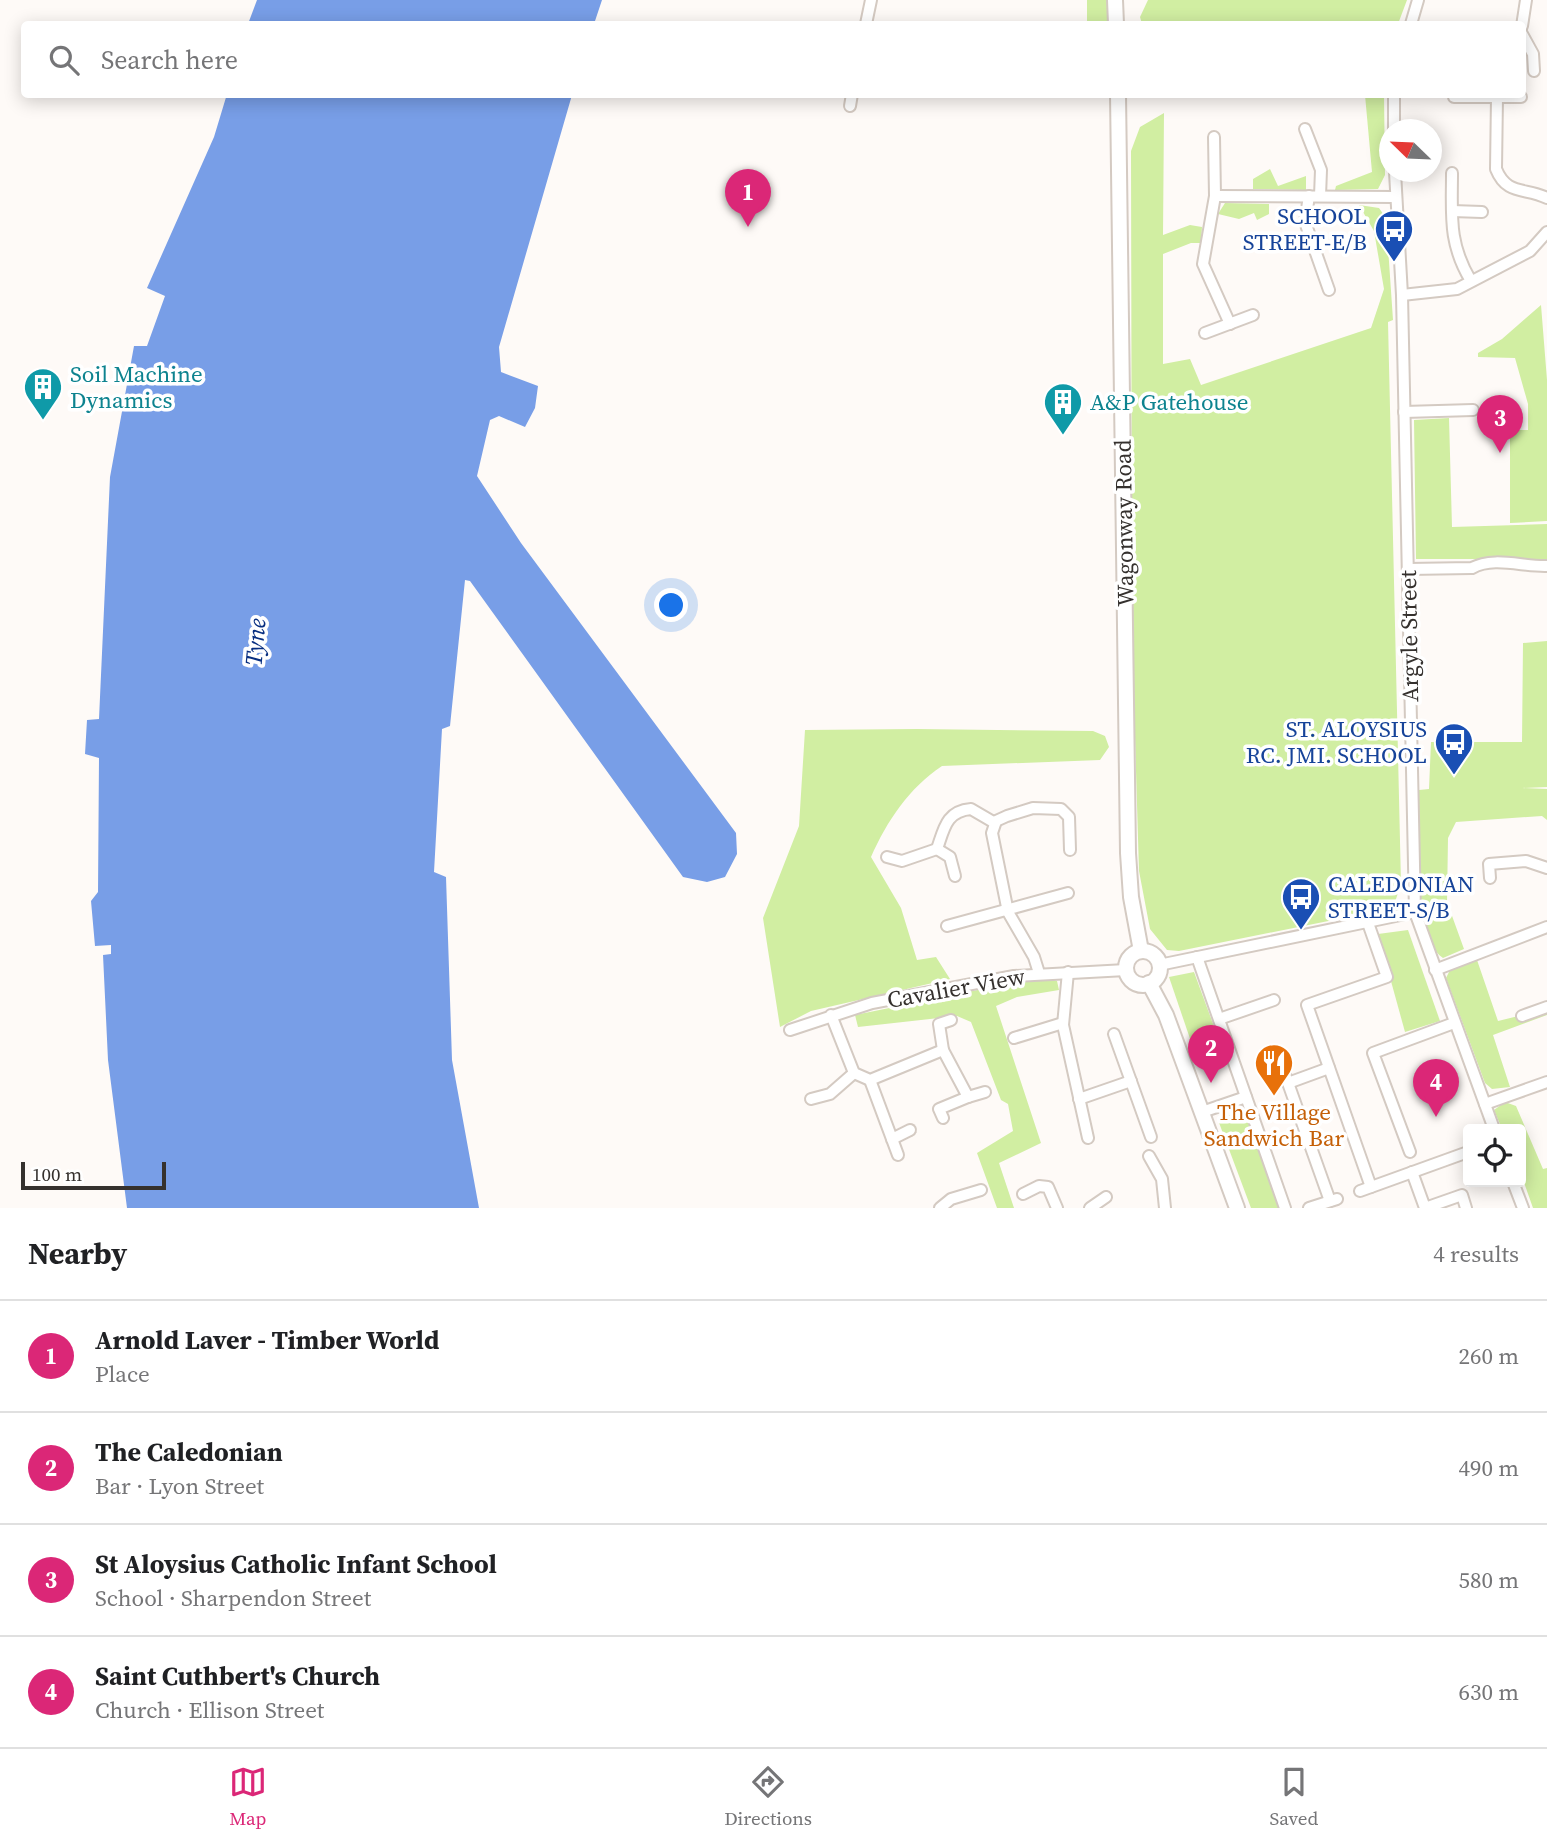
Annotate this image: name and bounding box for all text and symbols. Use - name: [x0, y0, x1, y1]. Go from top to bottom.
- search box: [21, 21, 1526, 98]
- icon: search: [45, 41, 83, 79]
- text: Search here: [101, 42, 238, 78]
- north arrow: [1379, 119, 1442, 182]
- pin: 1: [725, 169, 771, 227]
- place label: SCHOOL STREET-E/B: [1243, 200, 1367, 258]
- bus stop icon: SCHOOL STREET-E/B: [1373, 208, 1415, 263]
- place label: Soil Machine Dynamics: [70, 358, 203, 416]
- building icon: Soil Machine Dynamics: [22, 366, 64, 421]
- building icon: A&P Gatehouse: [1042, 381, 1084, 436]
- place label: A&P Gatehouse: [1090, 386, 1248, 418]
- pin: 3: [1477, 395, 1523, 453]
- street label: Wagonway Road: [1107, 439, 1141, 607]
- street label: Argyle Street: [1392, 569, 1426, 702]
- your location: [654, 588, 688, 622]
- water label: Tyne: [236, 617, 274, 667]
- place label: ST. ALOYSIUS RC. JMI. SCHOOL: [1246, 713, 1427, 771]
- bus stop icon: ST. ALOYSIUS RC. JMI. SCHOOL: [1433, 721, 1475, 776]
- place label: CALEDONIAN STREET-S/B: [1328, 868, 1474, 926]
- bus stop icon: CALEDONIAN STREET-S/B: [1280, 876, 1322, 931]
- street label: Cavalier View: [885, 960, 1028, 1016]
- pin: 2: [1188, 1025, 1234, 1083]
- restaurant icon: The Village Sandwich Bar: [1253, 1042, 1295, 1097]
- pin: 4: [1413, 1059, 1459, 1117]
- place label: The Village Sandwich Bar: [1204, 1096, 1345, 1154]
- map controls: [1463, 1124, 1526, 1187]
- button: locate: [1463, 1124, 1526, 1187]
- scale bar: [21, 1159, 166, 1191]
- text: 100 m: [32, 1161, 82, 1187]
- text: Nearby: [28, 1233, 127, 1274]
- text: 4 results: [1433, 1238, 1519, 1270]
- text: Arnold Laver - Timber World: [95, 1322, 439, 1358]
- text: 1: [45, 1340, 57, 1372]
- text: 260 m: [1458, 1340, 1519, 1372]
- text: Place: [95, 1358, 150, 1390]
- text: The Caledonian: [95, 1434, 283, 1470]
- text: 2: [45, 1452, 57, 1484]
- text: 490 m: [1458, 1452, 1519, 1484]
- text: Bar · Lyon Street: [95, 1470, 264, 1502]
- text: St Aloysius Catholic Infant School: [95, 1546, 497, 1582]
- text: 3: [45, 1564, 57, 1596]
- text: 580 m: [1458, 1564, 1519, 1596]
- text: School · Sharpendon Street: [95, 1582, 371, 1614]
- text: Saint Cuthbert's Church: [95, 1658, 380, 1694]
- text: 4: [45, 1676, 57, 1708]
- text: 630 m: [1458, 1676, 1519, 1708]
- text: Church · Ellison Street: [95, 1694, 324, 1726]
- tab: Map: [229, 1763, 267, 1831]
- tab: Directions: [724, 1763, 812, 1831]
- tab: Saved: [1270, 1763, 1318, 1831]

